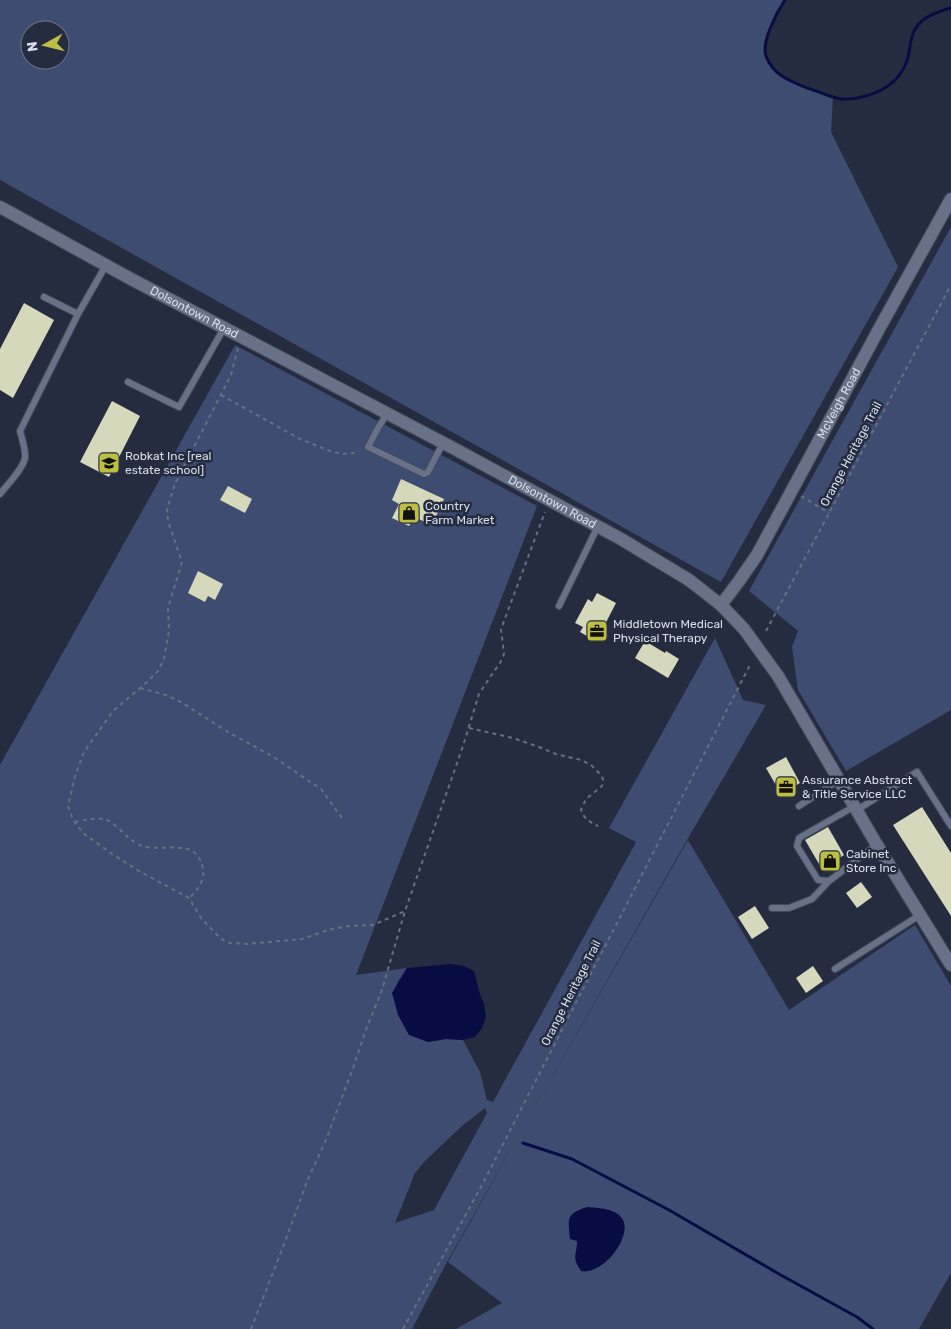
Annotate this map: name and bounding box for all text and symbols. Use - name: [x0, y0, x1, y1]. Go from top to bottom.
- north arrow: [20, 20, 70, 70]
- text: N: [24, 41, 42, 53]
- street label: Dolsontown Road: [148, 283, 241, 341]
- street label: McVeigh Road: [814, 365, 864, 441]
- street label: Orange Heritage Trail: [817, 399, 885, 509]
- place label: Robkat Inc [real estate school]: [125, 449, 212, 477]
- school or university icon: Robkat Inc [real estate school]: [97, 451, 121, 475]
- street label: Dolsontown Road: [506, 472, 599, 531]
- place label: Country Farm Market: [425, 499, 495, 527]
- shop icon: Country Farm Market: [397, 501, 421, 525]
- place label: Middletown Medical Physical Therapy: [613, 617, 723, 645]
- office icon: Middletown Medical Physical Therapy: [585, 619, 609, 643]
- place label: Assurance Abstract & Title Service LLC: [802, 773, 913, 801]
- office icon: Assurance Abstract & Title Service LLC: [774, 775, 798, 799]
- place label: Cabinet Store Inc: [846, 847, 897, 875]
- shop icon: Cabinet Store Inc: [818, 849, 842, 873]
- street label: Orange Heritage Trail: [538, 938, 604, 1048]

